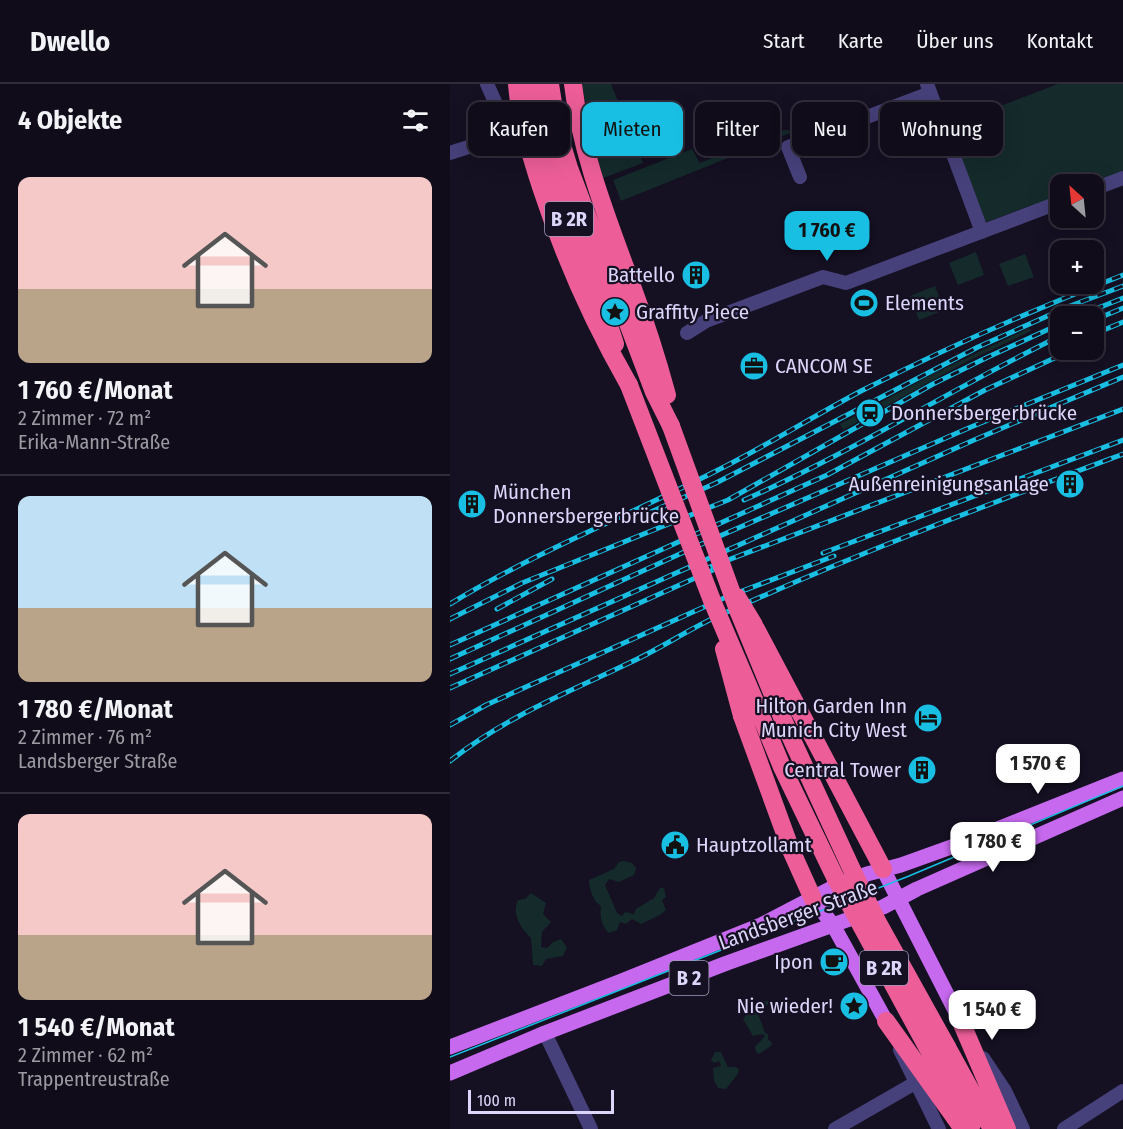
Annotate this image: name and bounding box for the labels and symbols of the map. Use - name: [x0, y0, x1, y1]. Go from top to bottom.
- north arrow: [1050, 174, 1104, 228]
- road number: B 2R: [545, 202, 593, 236]
- pin: 1 760 €: [772, 211, 882, 262]
- building icon: Battello: [680, 259, 712, 291]
- place label: Battello: [607, 262, 675, 288]
- sports icon: Elements: [848, 287, 880, 319]
- place label: Elements: [885, 290, 964, 316]
- place icon: Graffity Piece: [599, 296, 631, 328]
- place label: Graffity Piece: [636, 299, 749, 325]
- office icon: CANCOM SE: [738, 350, 770, 382]
- place label: CANCOM SE: [775, 353, 873, 379]
- station icon: Donnersbergerbrücke: [854, 397, 886, 429]
- place label: Donnersbergerbrücke: [891, 400, 1077, 426]
- building icon: Außenreinigungsanlage: [1054, 468, 1086, 500]
- place label: Außenreinigungsanlage: [848, 471, 1049, 497]
- place label: München Donnersbergerbrücke: [493, 479, 679, 529]
- building icon: München Donnersbergerbrücke: [456, 488, 488, 520]
- place label: Hilton Garden Inn Munich City West: [756, 693, 907, 743]
- hotel icon: Hilton Garden Inn Munich City West: [912, 702, 944, 734]
- pin: 1 570 €: [983, 744, 1093, 795]
- building icon: Central Tower: [906, 754, 938, 786]
- place label: Central Tower: [784, 757, 902, 783]
- pin: 1 780 €: [938, 822, 1048, 873]
- public building icon: Hauptzollamt: [659, 829, 691, 861]
- place label: Hauptzollamt: [696, 832, 812, 858]
- street label: Landsberger Straße: [715, 874, 881, 956]
- cafe icon: Ipon: [818, 946, 850, 978]
- place label: Ipon: [774, 949, 813, 975]
- road number: B 2R: [860, 951, 908, 985]
- road number: B 2: [670, 961, 708, 995]
- place icon: Nie wieder!: [838, 990, 870, 1022]
- pin: 1 540 €: [937, 990, 1047, 1041]
- place label: Nie wieder!: [736, 993, 833, 1019]
- scale bar: [468, 1087, 614, 1114]

